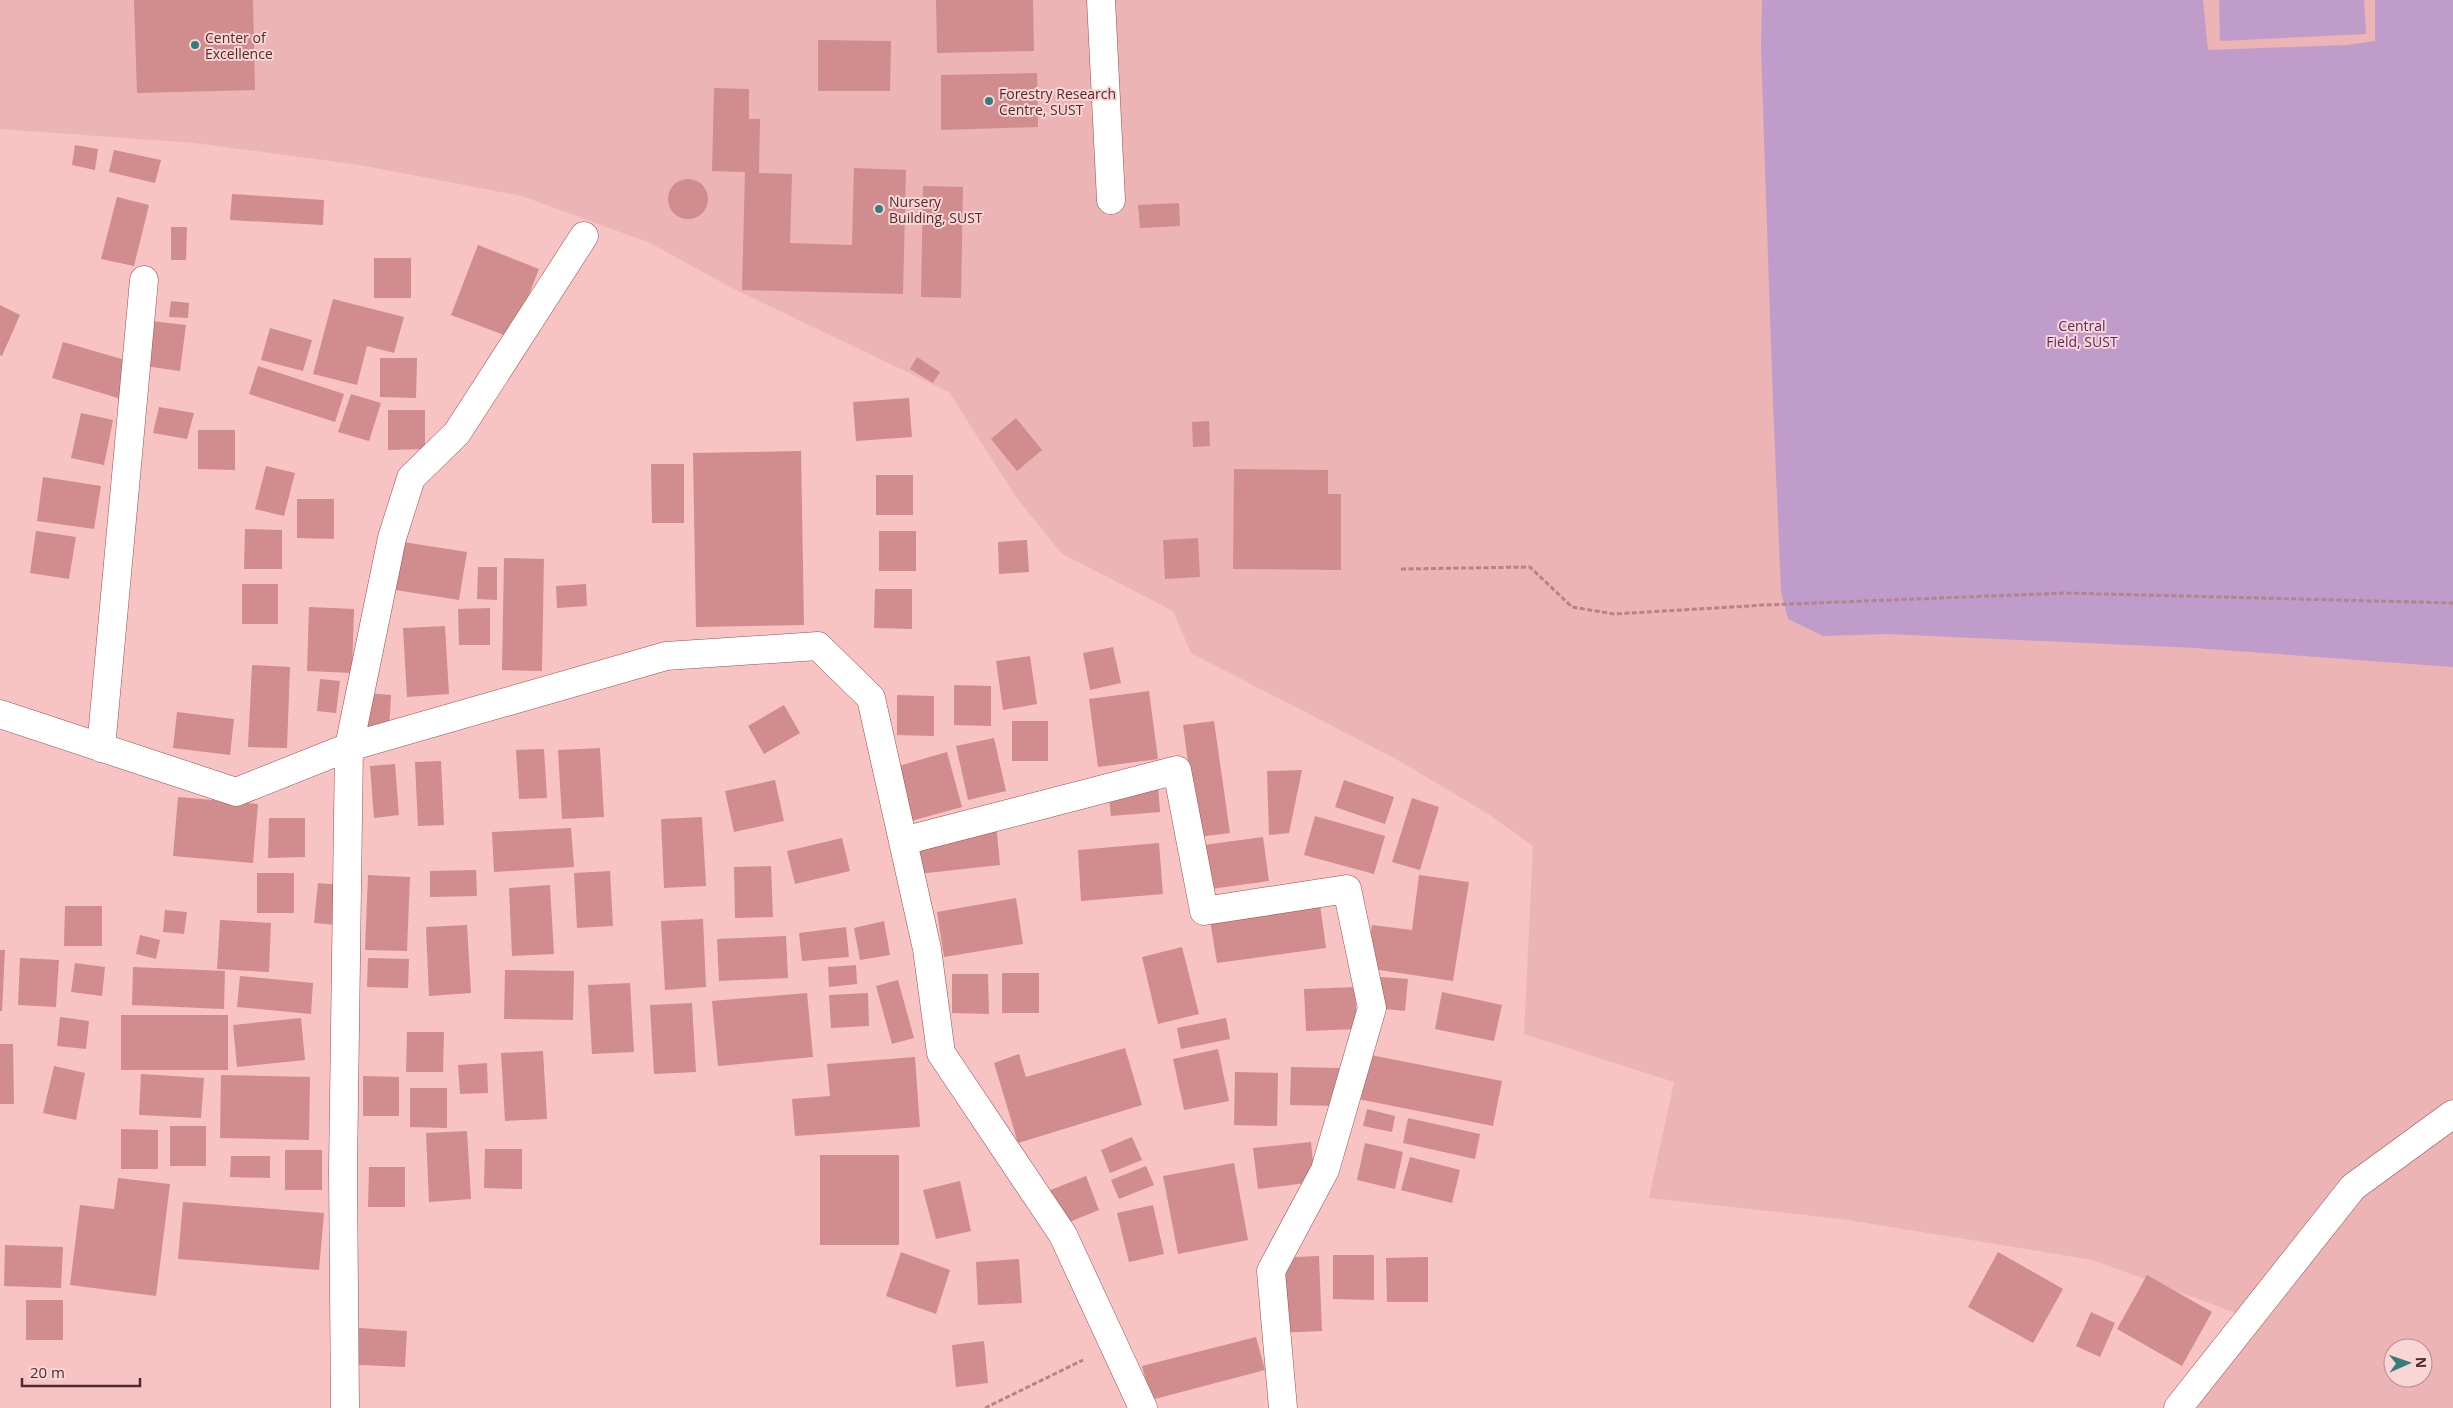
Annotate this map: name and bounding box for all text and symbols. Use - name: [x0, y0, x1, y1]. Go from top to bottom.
- place label: Center of Excellence: [205, 28, 273, 63]
- marker: Center of Excellence: [189, 39, 201, 51]
- place label: Forestry Research Centre, SUST: [999, 84, 1116, 119]
- marker: Forestry Research Centre, SUST: [983, 95, 995, 107]
- place label: Nursery Building, SUST: [889, 192, 983, 227]
- marker: Nursery Building, SUST: [873, 203, 885, 215]
- park label: Central Field, SUST: [2046, 316, 2118, 351]
- north arrow: [2383, 1338, 2433, 1388]
- scale bar: [22, 1356, 140, 1388]
- text: N: [2412, 1357, 2431, 1369]
- text: 20 m: [30, 1362, 65, 1382]

